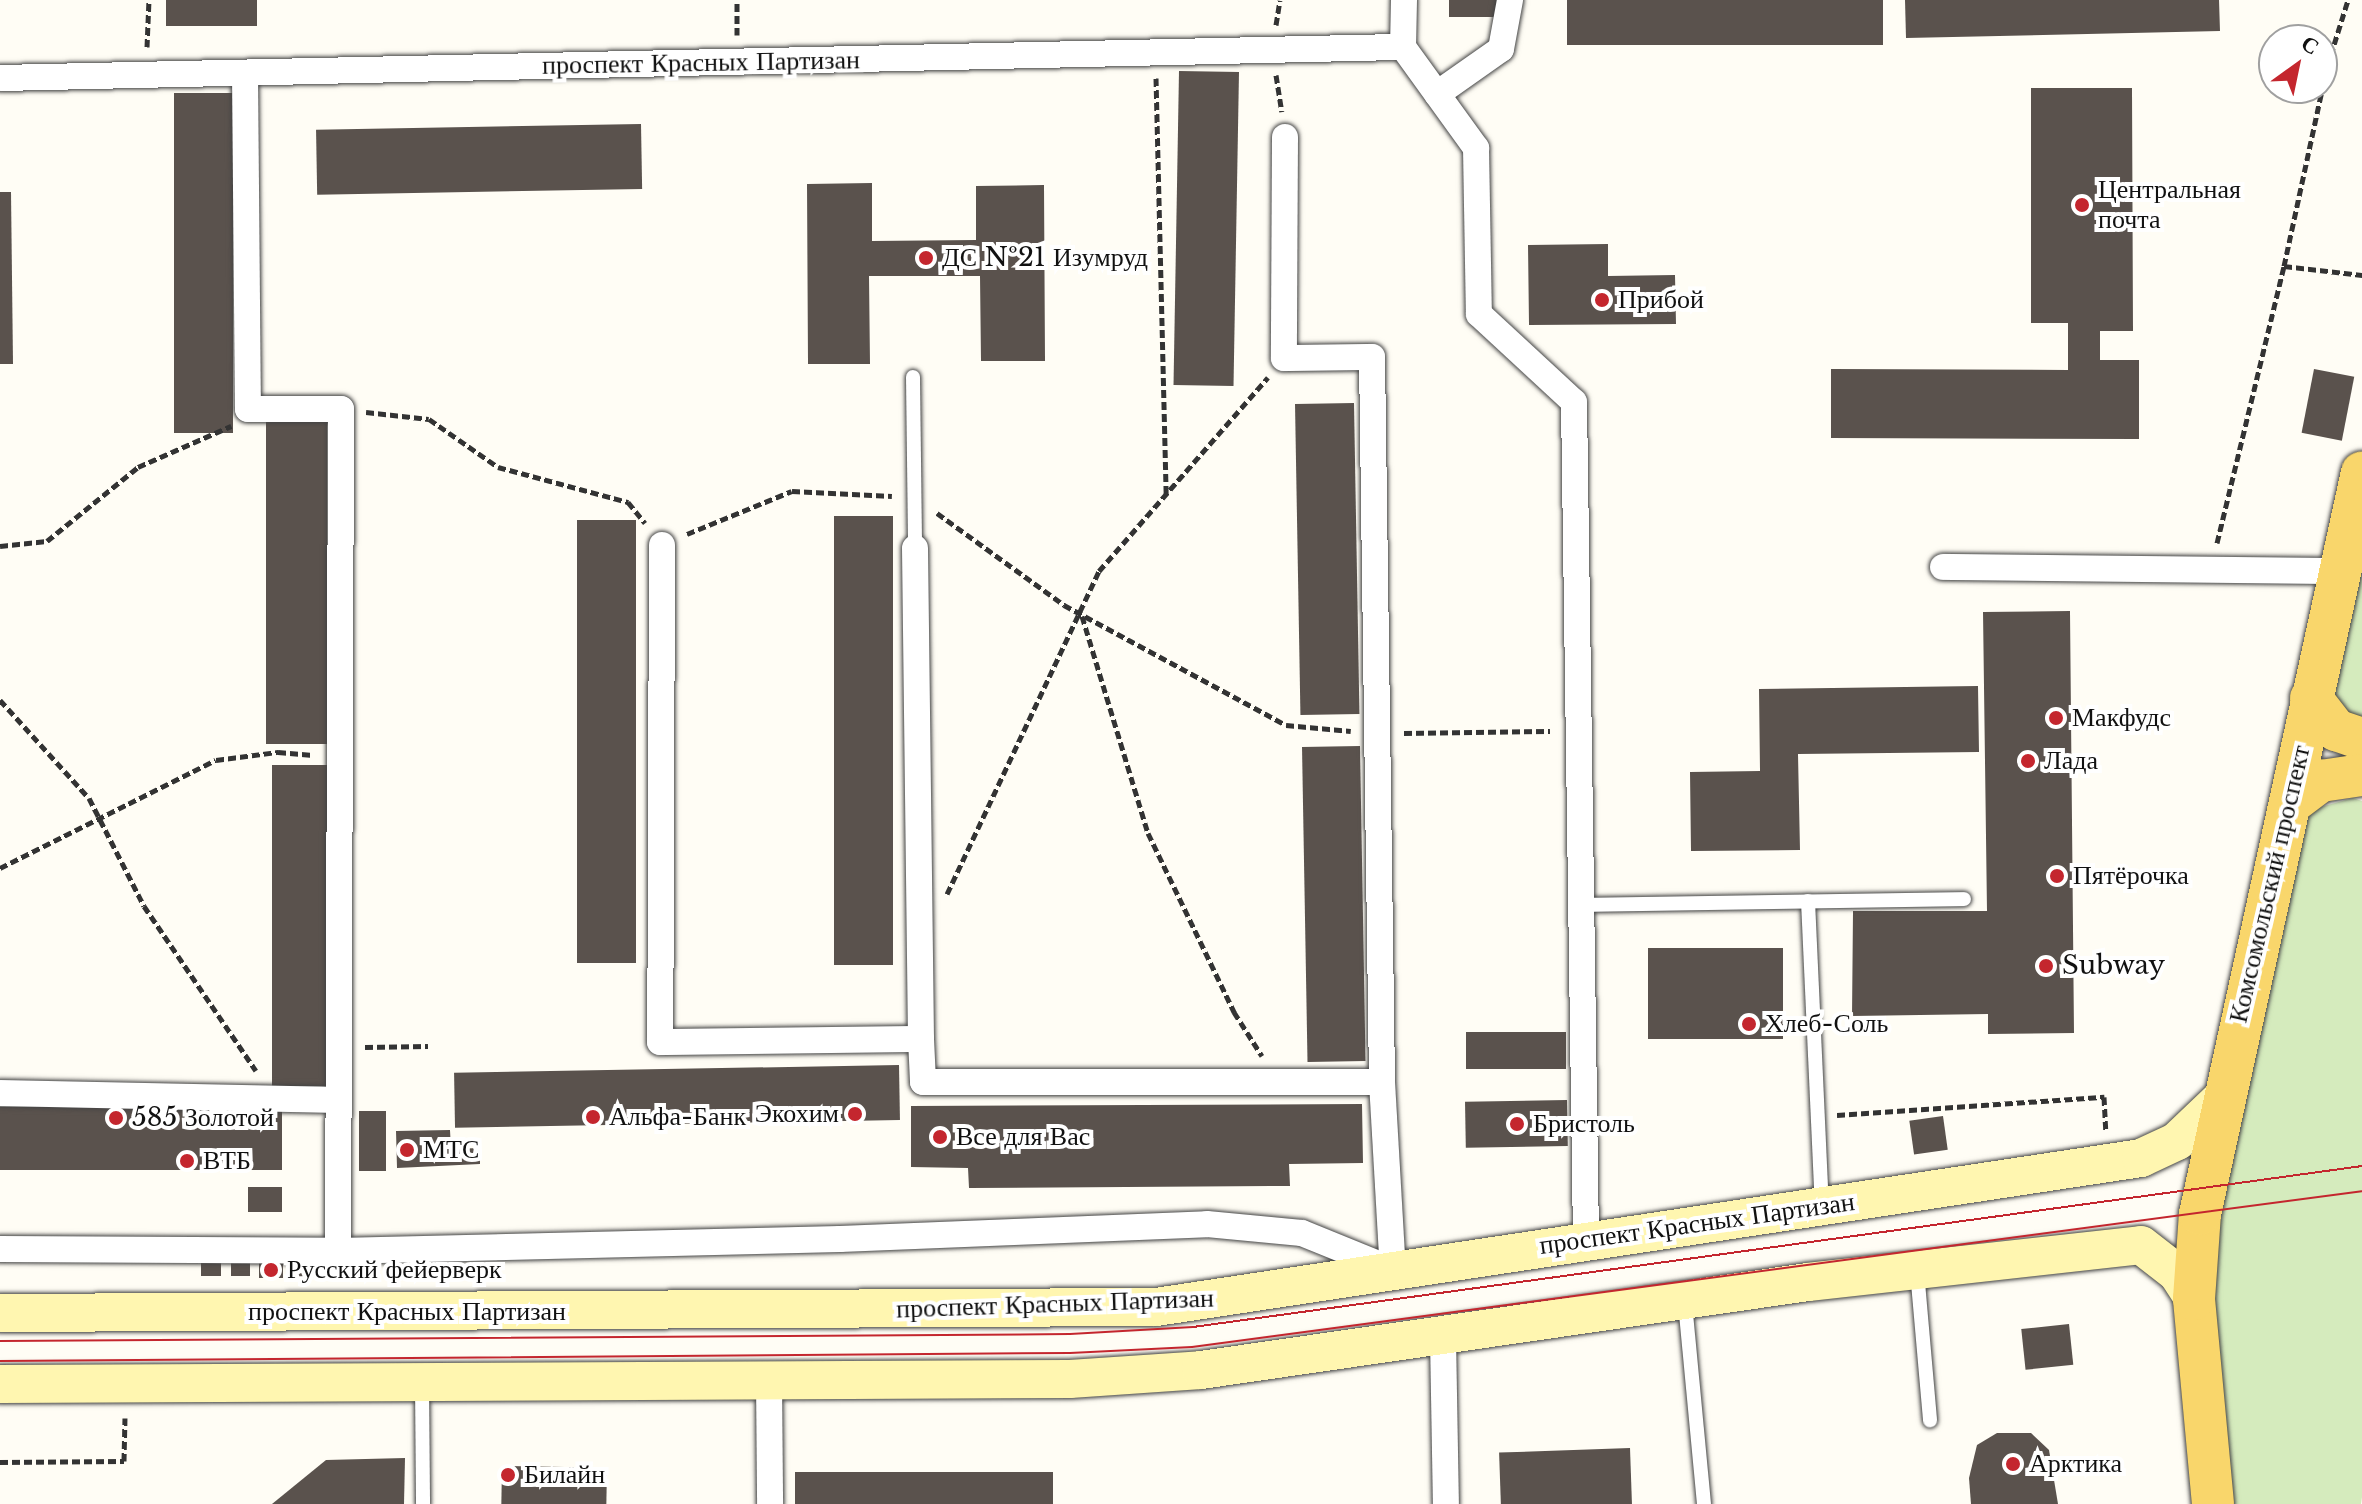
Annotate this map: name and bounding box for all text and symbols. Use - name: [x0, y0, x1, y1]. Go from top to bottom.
- north arrow: [2258, 24, 2338, 104]
- text: С: [2296, 29, 2324, 61]
- street label: проспект Красных Партизан: [542, 45, 860, 81]
- place label: Центральная почта: [2098, 174, 2241, 236]
- marker: Центральная почта: [2073, 196, 2091, 214]
- place label: ДС №21 Изумруд: [942, 242, 1148, 274]
- marker: ДС №21 Изумруд: [917, 249, 935, 267]
- place label: Прибой: [1618, 284, 1704, 316]
- marker: Прибой: [1593, 291, 1611, 309]
- place label: Макфудс: [2072, 702, 2171, 734]
- marker: Макфудс: [2047, 709, 2065, 727]
- street label: Комсомольский проспект: [2223, 742, 2317, 1026]
- place label: Лада: [2044, 745, 2098, 777]
- marker: Лада: [2019, 752, 2037, 770]
- place label: Пятёрочка: [2073, 860, 2189, 892]
- marker: Пятёрочка: [2048, 867, 2066, 885]
- place label: Subway: [2062, 950, 2165, 982]
- marker: Subway: [2037, 957, 2055, 975]
- place label: Хлеб-Соль: [1765, 1008, 1888, 1040]
- marker: Хлеб-Соль: [1740, 1015, 1758, 1033]
- place label: Экохим: [755, 1098, 839, 1130]
- place label: Альфа-Банк: [609, 1101, 746, 1133]
- place label: 585 Золотой: [132, 1102, 274, 1134]
- marker: Экохим: [846, 1105, 864, 1123]
- marker: Альфа-Банк: [584, 1108, 602, 1126]
- place label: Бристоль: [1533, 1108, 1635, 1140]
- marker: 585 Золотой: [107, 1109, 125, 1127]
- marker: Бристоль: [1508, 1115, 1526, 1133]
- place label: Все для Вас: [956, 1121, 1090, 1153]
- marker: Все для Вас: [931, 1128, 949, 1146]
- place label: МТС: [423, 1134, 479, 1166]
- marker: МТС: [398, 1141, 416, 1159]
- place label: ВТБ: [203, 1145, 251, 1177]
- marker: ВТБ: [178, 1152, 196, 1170]
- street label: проспект Красных Партизан: [1537, 1186, 1857, 1262]
- place label: Русский фейерверк: [287, 1254, 502, 1286]
- marker: Русский фейерверк: [262, 1261, 280, 1279]
- street label: проспект Красных Партизан: [896, 1283, 1214, 1325]
- street label: проспект Красных Партизан: [248, 1296, 566, 1328]
- place label: Арктика: [2029, 1448, 2122, 1480]
- marker: Арктика: [2004, 1455, 2022, 1473]
- place label: Билайн: [524, 1459, 605, 1491]
- marker: Билайн: [499, 1466, 517, 1484]

